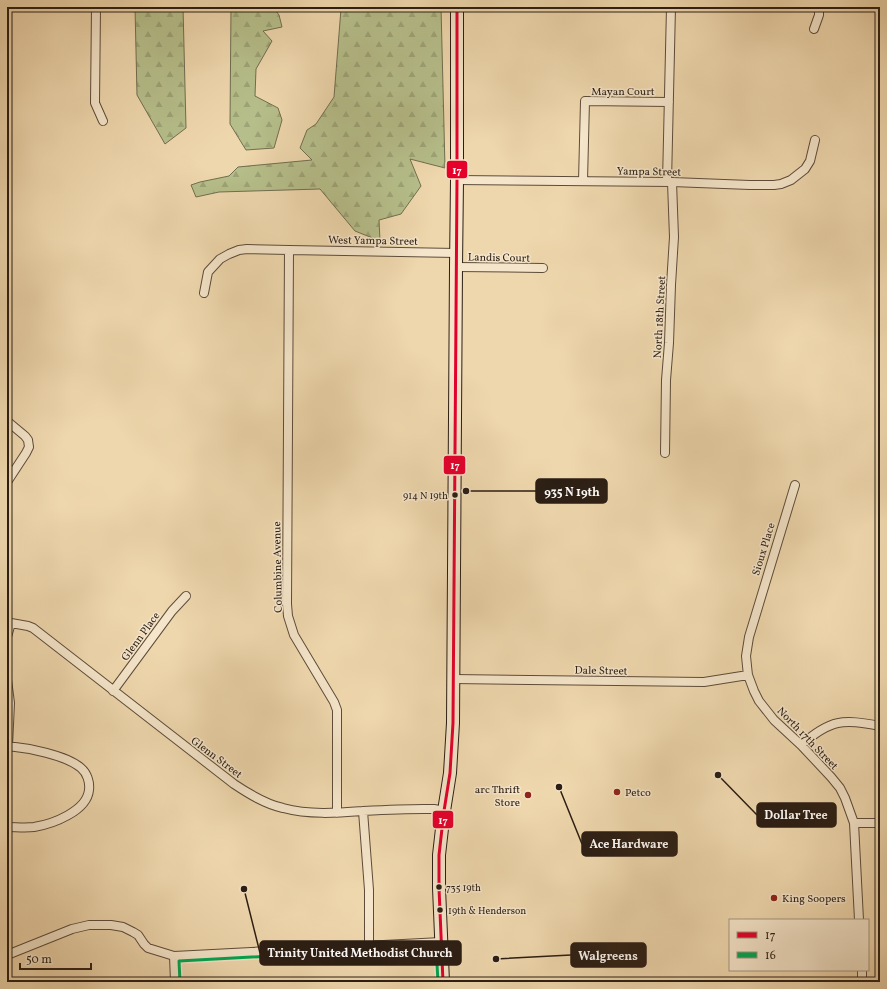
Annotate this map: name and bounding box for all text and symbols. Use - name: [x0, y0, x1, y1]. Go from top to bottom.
- street label: Mayan Court: [591, 85, 655, 100]
- line badge: 17: [446, 160, 468, 179]
- text: 17: [452, 164, 462, 179]
- street label: Yampa Street: [617, 164, 681, 181]
- street label: West Yampa Street: [328, 233, 418, 250]
- street label: Landis Court: [468, 250, 530, 267]
- street label: North 18th Street: [651, 275, 670, 359]
- line badge: 17: [443, 455, 466, 475]
- text: 17: [450, 459, 460, 474]
- callout: 935 N 19th: [536, 479, 607, 503]
- text: 935 N 19th: [544, 485, 600, 501]
- place label: 914 N 19th: [403, 489, 448, 503]
- marker: 914 N 19th: [450, 490, 460, 500]
- street label: Columbine Avenue: [270, 521, 287, 613]
- street label: Sioux Place: [749, 521, 780, 578]
- street label: Glenn Place: [118, 609, 164, 664]
- street label: Dale Street: [574, 664, 628, 679]
- street label: North 17th Street: [773, 704, 841, 774]
- street label: Glenn Street: [187, 734, 245, 783]
- place label: arc Thrift Store: [475, 783, 520, 811]
- place label: Petco: [625, 786, 651, 801]
- marker: Petco: [612, 787, 622, 797]
- marker: arc Thrift Store: [523, 790, 533, 800]
- callout: Dollar Tree: [757, 803, 836, 827]
- text: Dollar Tree: [764, 808, 828, 824]
- line badge: 17: [432, 810, 454, 829]
- text: 17: [438, 814, 448, 829]
- callout: Ace Hardware: [582, 832, 677, 856]
- text: Ace Hardware: [590, 837, 668, 853]
- place label: 735 19th: [446, 881, 481, 895]
- marker: 735 19th: [434, 882, 444, 892]
- place label: King Soopers: [782, 892, 846, 907]
- marker: King Soopers: [769, 893, 779, 903]
- place label: 19th & Henderson: [448, 904, 526, 918]
- marker: 19th & Henderson: [435, 905, 445, 915]
- legend: [729, 919, 869, 971]
- text: 17: [765, 928, 776, 944]
- callout: Trinity United Methodist Church: [260, 941, 461, 965]
- callout: Walgreens: [571, 943, 646, 967]
- scale bar: [20, 945, 91, 971]
- text: Trinity United Methodist Church: [267, 946, 453, 962]
- text: 16: [765, 948, 776, 964]
- text: Walgreens: [578, 949, 638, 965]
- text: 50 m: [26, 952, 52, 968]

